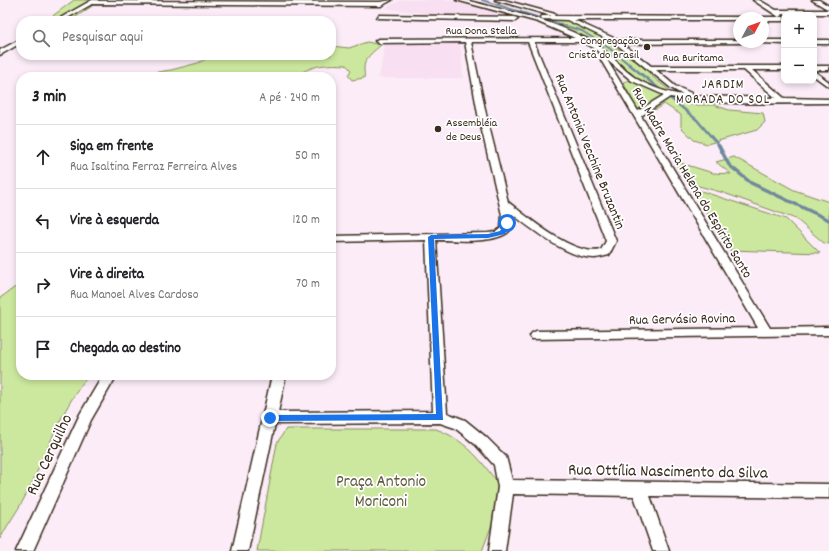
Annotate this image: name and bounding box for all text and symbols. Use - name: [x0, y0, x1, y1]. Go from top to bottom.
- north arrow: [733, 12, 769, 48]
- map controls: [781, 12, 817, 84]
- button: +: [781, 12, 817, 48]
- search box: [16, 16, 336, 60]
- street label: Rua Dona Stella: [445, 23, 517, 40]
- icon: search: [30, 27, 52, 49]
- text: Pesquisar aqui: [62, 27, 143, 49]
- place label: Congregação Cristã do Brasil: [569, 33, 639, 64]
- marker: Congregação Cristã do Brasil: [642, 42, 652, 52]
- button: −: [781, 48, 817, 84]
- street label: Rua Buritama: [663, 50, 724, 67]
- street label: Rua Antonia Vecchine Bruzantin: [549, 71, 630, 233]
- district label: JARDIM MORADA DO SOL: [676, 76, 770, 110]
- street label: Rua Madre Maria Helena do Espírito Santo: [626, 84, 757, 283]
- text: 3 min: [32, 86, 66, 110]
- text: A pé · 240 m: [259, 89, 320, 108]
- place label: Assembléia de Deus: [446, 115, 498, 146]
- marker: Assembléia de Deus: [433, 124, 443, 134]
- text: Siga em frente: [70, 136, 153, 158]
- icon: ahead: [32, 146, 54, 168]
- text: 50 m: [295, 147, 320, 166]
- text: Rua Isaltina Ferraz Ferreira Alves: [70, 158, 237, 177]
- icon: left: [32, 210, 54, 232]
- text: Vire à esquerda: [70, 210, 159, 232]
- text: 120 m: [292, 211, 320, 230]
- route start: [498, 214, 516, 232]
- text: Vire à direita: [70, 264, 144, 286]
- icon: right: [32, 274, 54, 296]
- text: 70 m: [296, 275, 320, 294]
- text: Rua Manoel Alves Cardoso: [70, 286, 199, 305]
- street label: Rua Gervásio Rovina: [629, 309, 736, 331]
- icon: arrive: [32, 338, 54, 360]
- text: Chegada ao destino: [70, 338, 181, 360]
- route end: [261, 409, 279, 427]
- street label: Rua Cerquilho: [21, 411, 80, 500]
- street label: Rua Ottília Nascimento da Silva: [568, 459, 769, 487]
- park label: Praça Antonio Moriconi: [336, 471, 426, 515]

